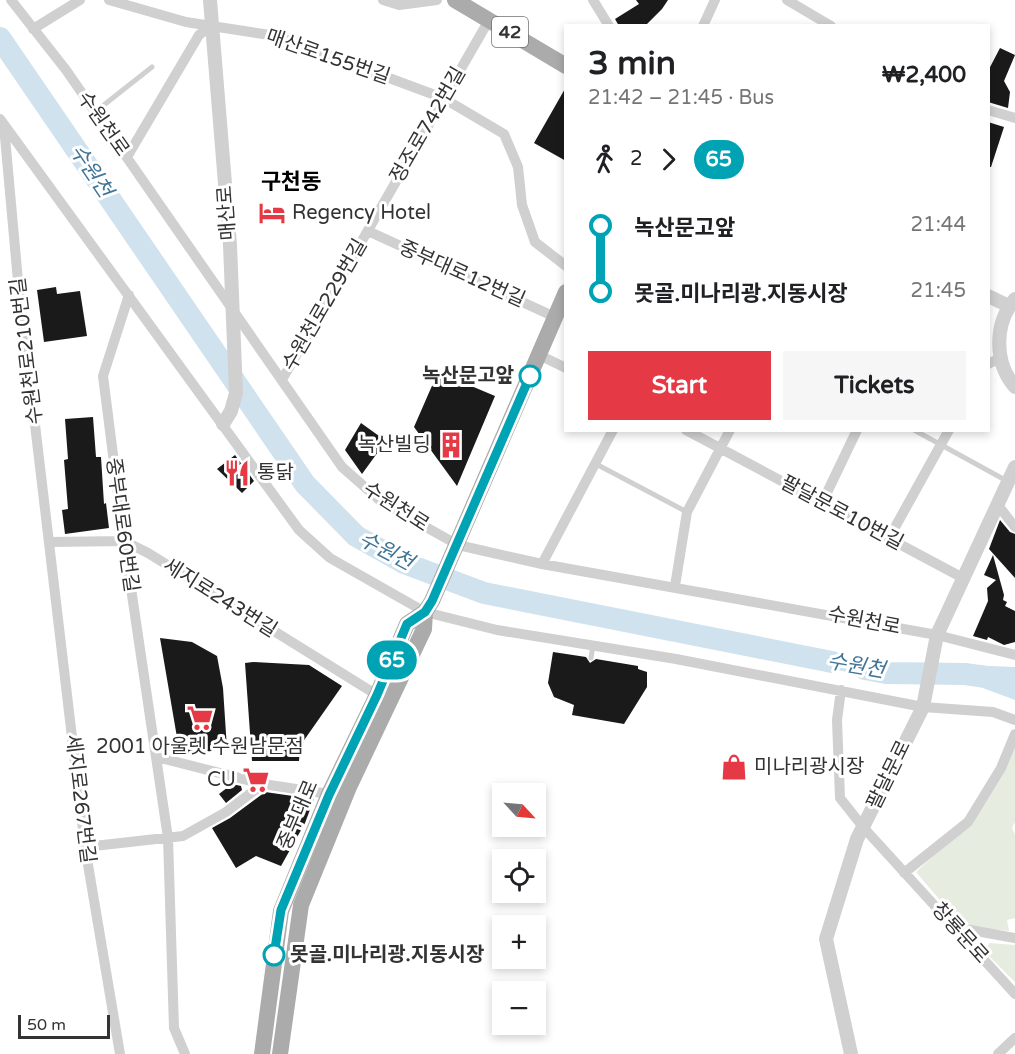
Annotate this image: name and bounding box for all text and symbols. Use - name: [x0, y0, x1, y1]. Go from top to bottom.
- road number: 42: [492, 17, 528, 47]
- street label: 매산로155번길: [263, 25, 393, 89]
- text: 3 min: [588, 44, 676, 83]
- text: ₩2,400: [882, 62, 966, 88]
- street label: 정조로742번길: [385, 63, 471, 187]
- text: 21:42 – 21:45 · Bus: [588, 86, 774, 110]
- street label: 수원천로: [72, 87, 134, 161]
- water label: 수원천: [64, 140, 119, 204]
- icon: walk: [588, 143, 621, 176]
- icon: forward: [652, 143, 685, 176]
- text: 2: [630, 147, 643, 171]
- text: 65: [706, 147, 732, 172]
- district label: 구천동: [261, 169, 321, 195]
- street label: 매산로: [213, 185, 241, 241]
- hotel icon: Regency Hotel: [257, 198, 287, 228]
- place label: Regency Hotel: [292, 201, 431, 225]
- text: 21:44: [911, 213, 966, 237]
- text: 녹산문고앞: [634, 215, 735, 241]
- street label: 수원천로229번길: [278, 235, 372, 375]
- street label: 중부대로12번길: [395, 235, 529, 313]
- street label: 수원천로210번길: [6, 276, 48, 426]
- text: 21:45: [911, 279, 966, 303]
- text: 못골.미나리광.지동시장: [634, 281, 848, 307]
- button: Start: [588, 351, 771, 420]
- button: Tickets: [783, 351, 966, 420]
- place label: 녹산문고앞: [422, 364, 515, 388]
- marker: 녹산문고앞: [519, 365, 541, 387]
- building icon: 녹산빌딩: [436, 430, 466, 460]
- place label: 녹산빌딩: [357, 433, 431, 457]
- street label: 중부대로60번길: [101, 456, 143, 594]
- restaurant icon: 통닭: [222, 458, 252, 488]
- place label: 통닭: [257, 461, 294, 485]
- street label: 팔달문로10번길: [777, 471, 907, 555]
- street label: 수원천로: [359, 477, 433, 537]
- water label: 수원천: [355, 526, 420, 577]
- street label: 세지로243번길: [159, 553, 281, 643]
- street label: 수원천로: [826, 602, 902, 640]
- line badge: 65: [365, 640, 419, 680]
- text: 65: [379, 648, 405, 673]
- water label: 수원천: [825, 649, 889, 684]
- supermarket icon: 2001 아울렛 수원남문점: [185, 703, 215, 733]
- street label: 세지로267번길: [60, 733, 100, 865]
- place label: 2001 아울렛 수원남문점: [96, 735, 304, 759]
- street label: 팔달문로: [862, 737, 916, 813]
- shop icon: 미나리광시장: [719, 752, 749, 782]
- place label: 미나리광시장: [754, 755, 864, 779]
- supermarket icon: CU: [241, 765, 271, 795]
- place label: CU: [207, 768, 236, 792]
- street label: 중부대로: [273, 776, 323, 854]
- north arrow: [492, 783, 546, 837]
- map controls: [492, 783, 546, 1035]
- button: locate: [492, 849, 546, 903]
- street label: 창룡문로: [926, 898, 994, 968]
- button: +: [492, 915, 546, 969]
- place label: 못골.미나리광.지동시장: [290, 943, 484, 967]
- marker: 못골.미나리광.지동시장: [263, 944, 285, 966]
- button: −: [492, 981, 546, 1035]
- scale bar: [18, 1012, 110, 1040]
- text: 50 m: [27, 1015, 66, 1035]

